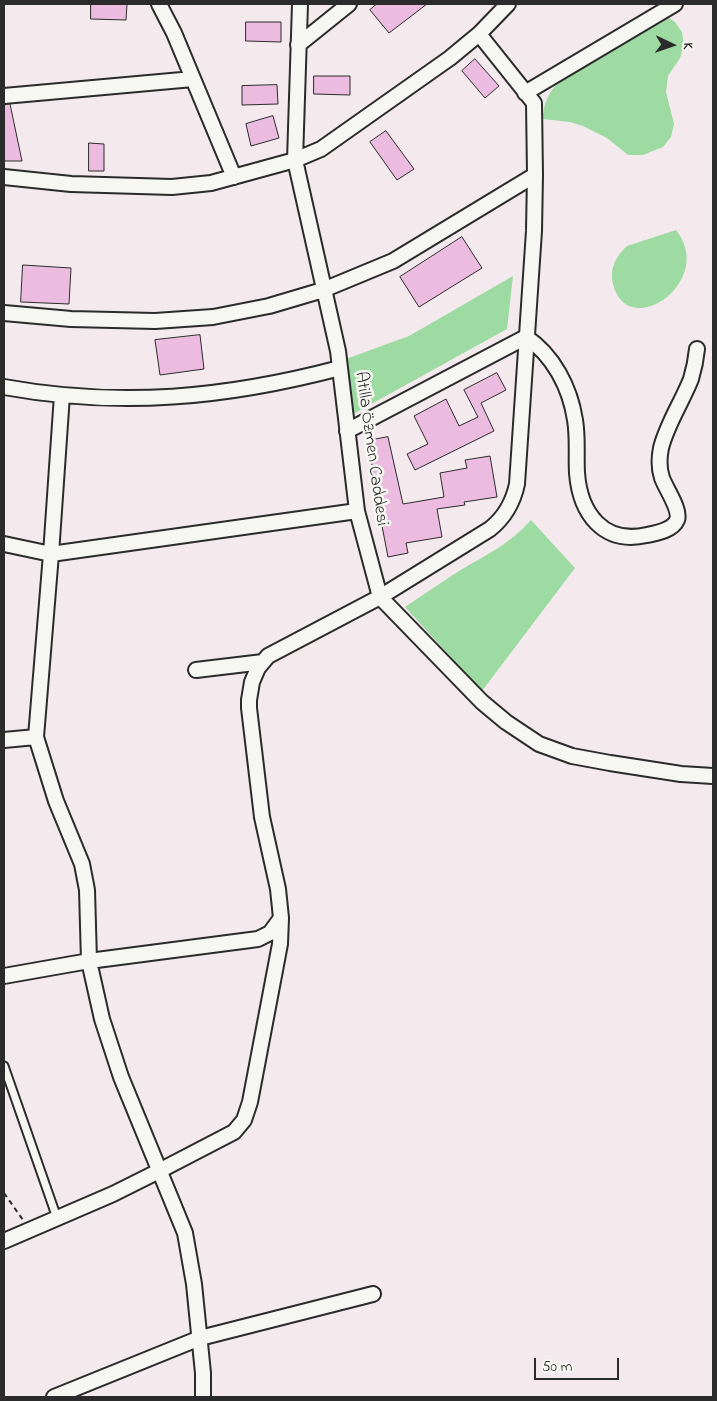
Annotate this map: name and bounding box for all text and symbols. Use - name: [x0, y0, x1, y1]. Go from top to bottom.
- north arrow: [647, 20, 697, 70]
- text: K: [677, 42, 698, 50]
- street label: Atilla Özmen Caddesi: [348, 370, 392, 528]
- scale bar: [537, 1348, 622, 1380]
- text: 50 m: [542, 1356, 572, 1378]

